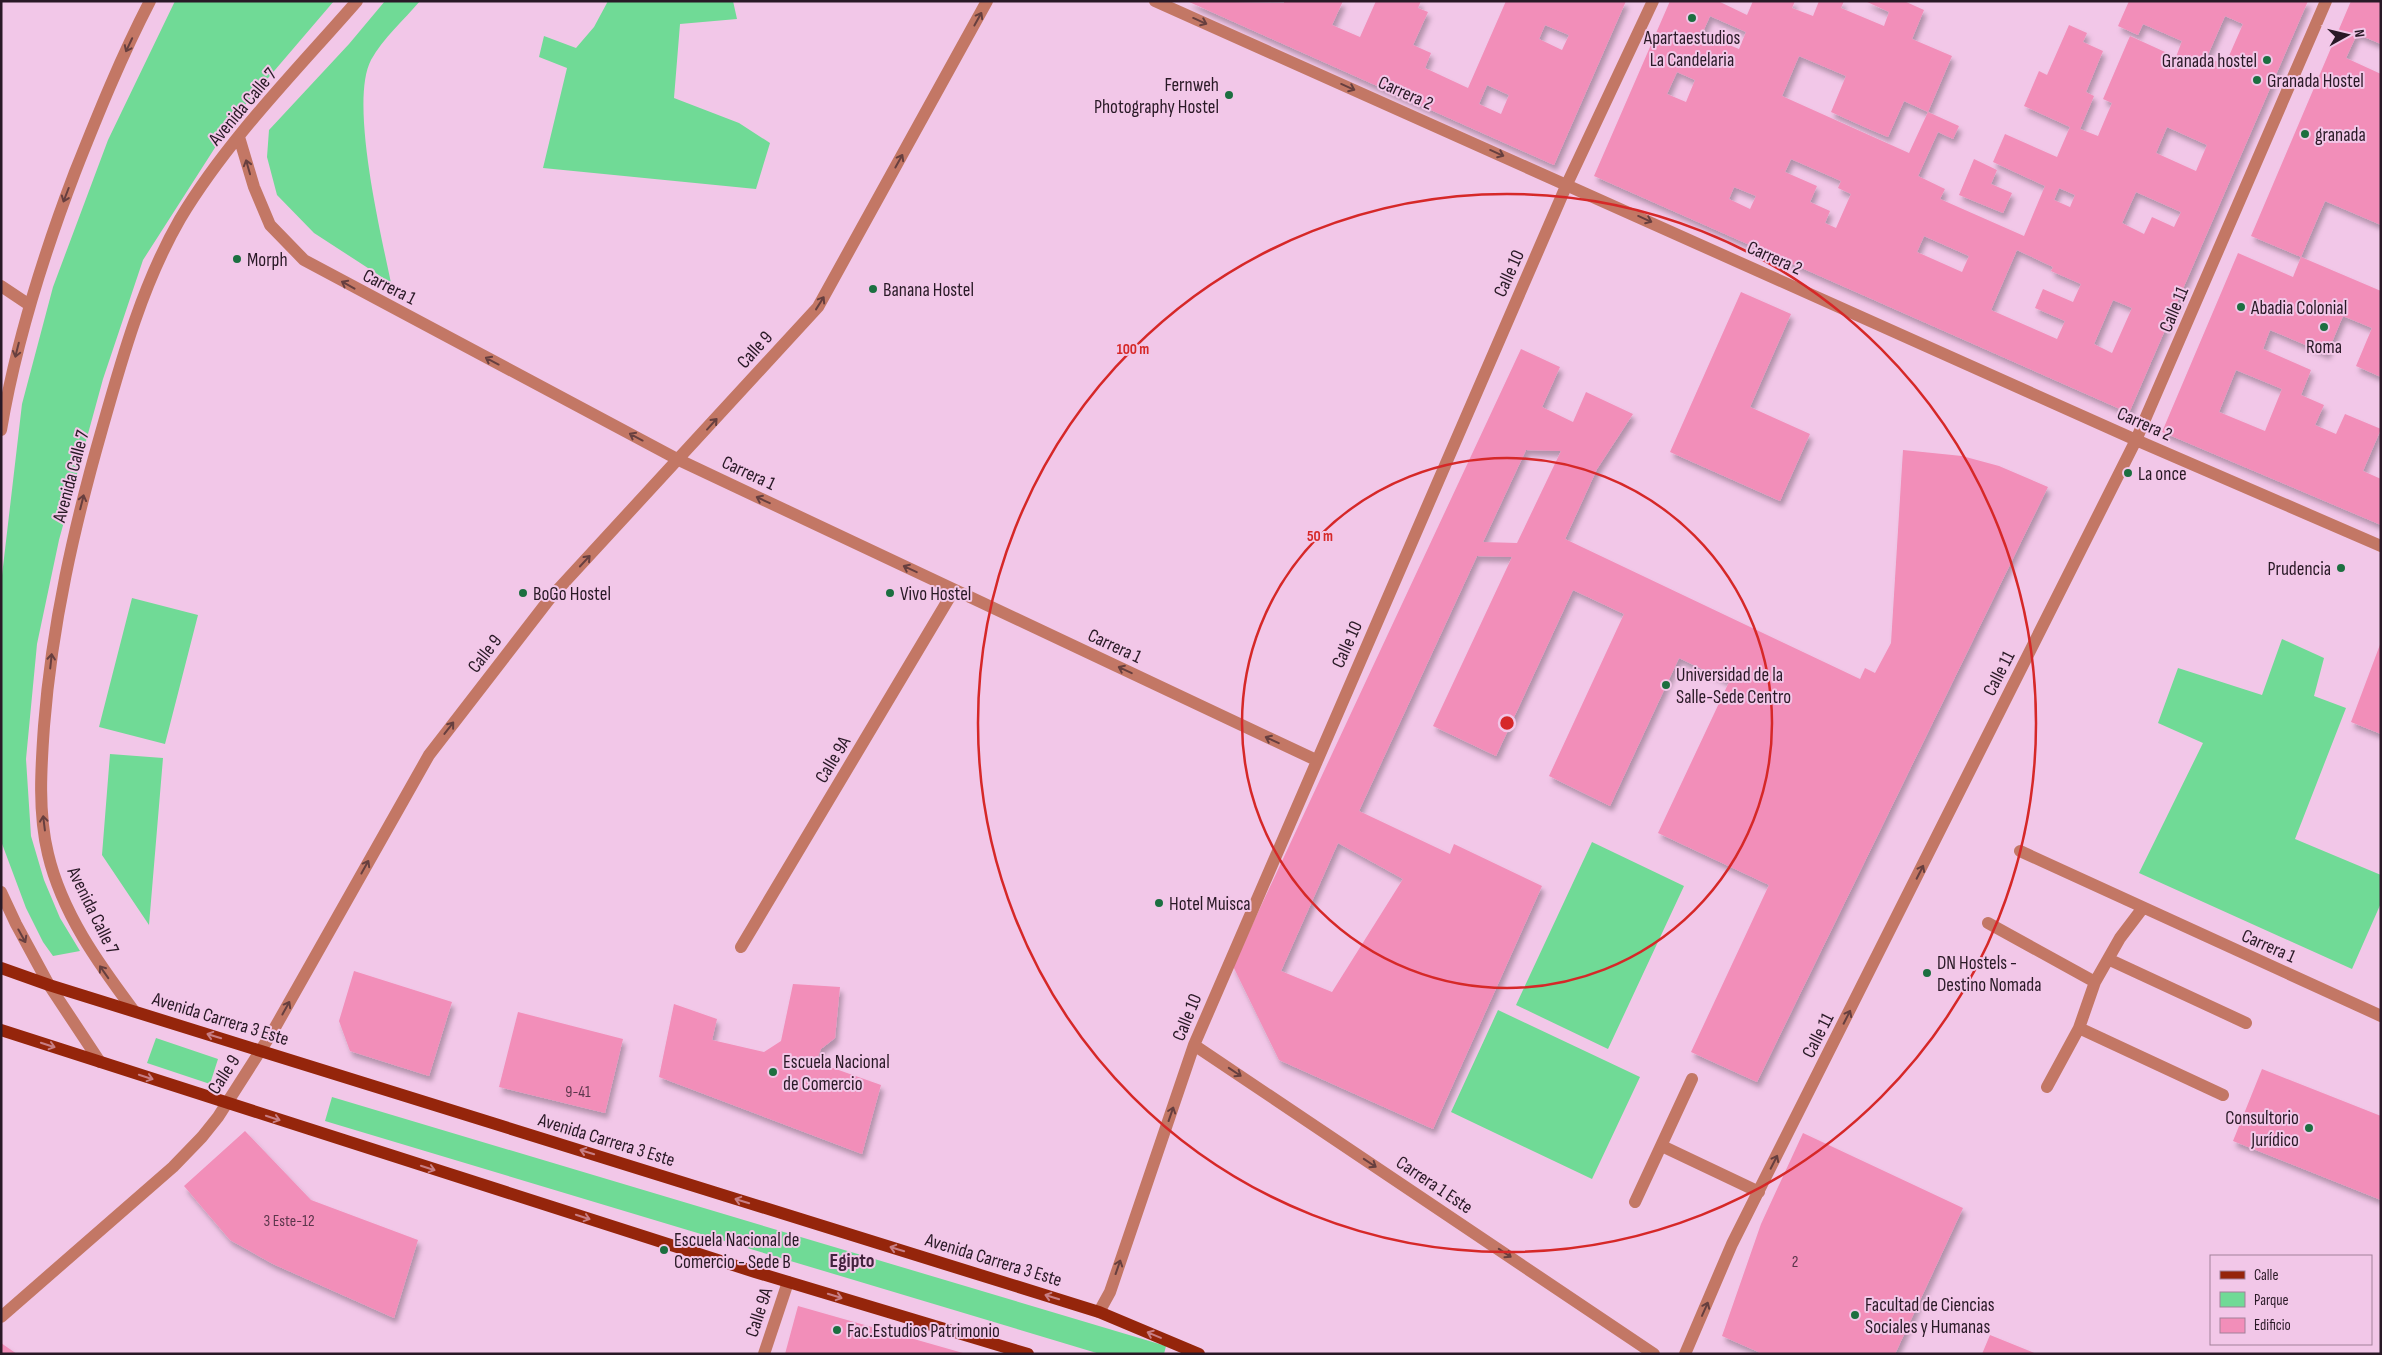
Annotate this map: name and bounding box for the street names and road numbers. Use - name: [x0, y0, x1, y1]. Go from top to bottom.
- street label: Avenida Calle 7: [203, 63, 282, 151]
- street label: Carrera 2: [1374, 71, 1436, 116]
- street label: Carrera 2: [1743, 236, 1805, 281]
- street label: Calle 10: [1489, 247, 1530, 301]
- street label: Carrera 1: [359, 264, 420, 311]
- street label: Calle 11: [2155, 283, 2194, 336]
- street label: Calle 9: [732, 327, 778, 373]
- street label: Carrera 2: [2113, 402, 2175, 447]
- street label: Avenida Calle 7: [48, 428, 95, 526]
- street label: Carrera 1: [718, 451, 779, 496]
- street label: Calle 10: [1327, 618, 1368, 672]
- street label: Carrera 1: [1084, 624, 1145, 669]
- street label: Calle 9: [463, 630, 507, 678]
- street label: Calle 11: [1978, 647, 2020, 700]
- street label: Calle 9A: [810, 731, 857, 787]
- street label: Avenida Calle 7: [61, 862, 124, 958]
- street label: Carrera 1: [2238, 924, 2299, 969]
- street label: Avenida Carrera 3 Este: [149, 987, 292, 1051]
- street label: Calle 10: [1168, 991, 1207, 1045]
- street label: Calle 11: [1797, 1009, 1839, 1062]
- street label: Calle 9: [203, 1051, 245, 1099]
- street label: Avenida Carrera 3 Este: [535, 1108, 678, 1172]
- street label: Carrera 1 Este: [1391, 1151, 1477, 1219]
- street label: Avenida Carrera 3 Este: [922, 1228, 1065, 1292]
- street label: Calle 9A: [741, 1284, 778, 1340]

